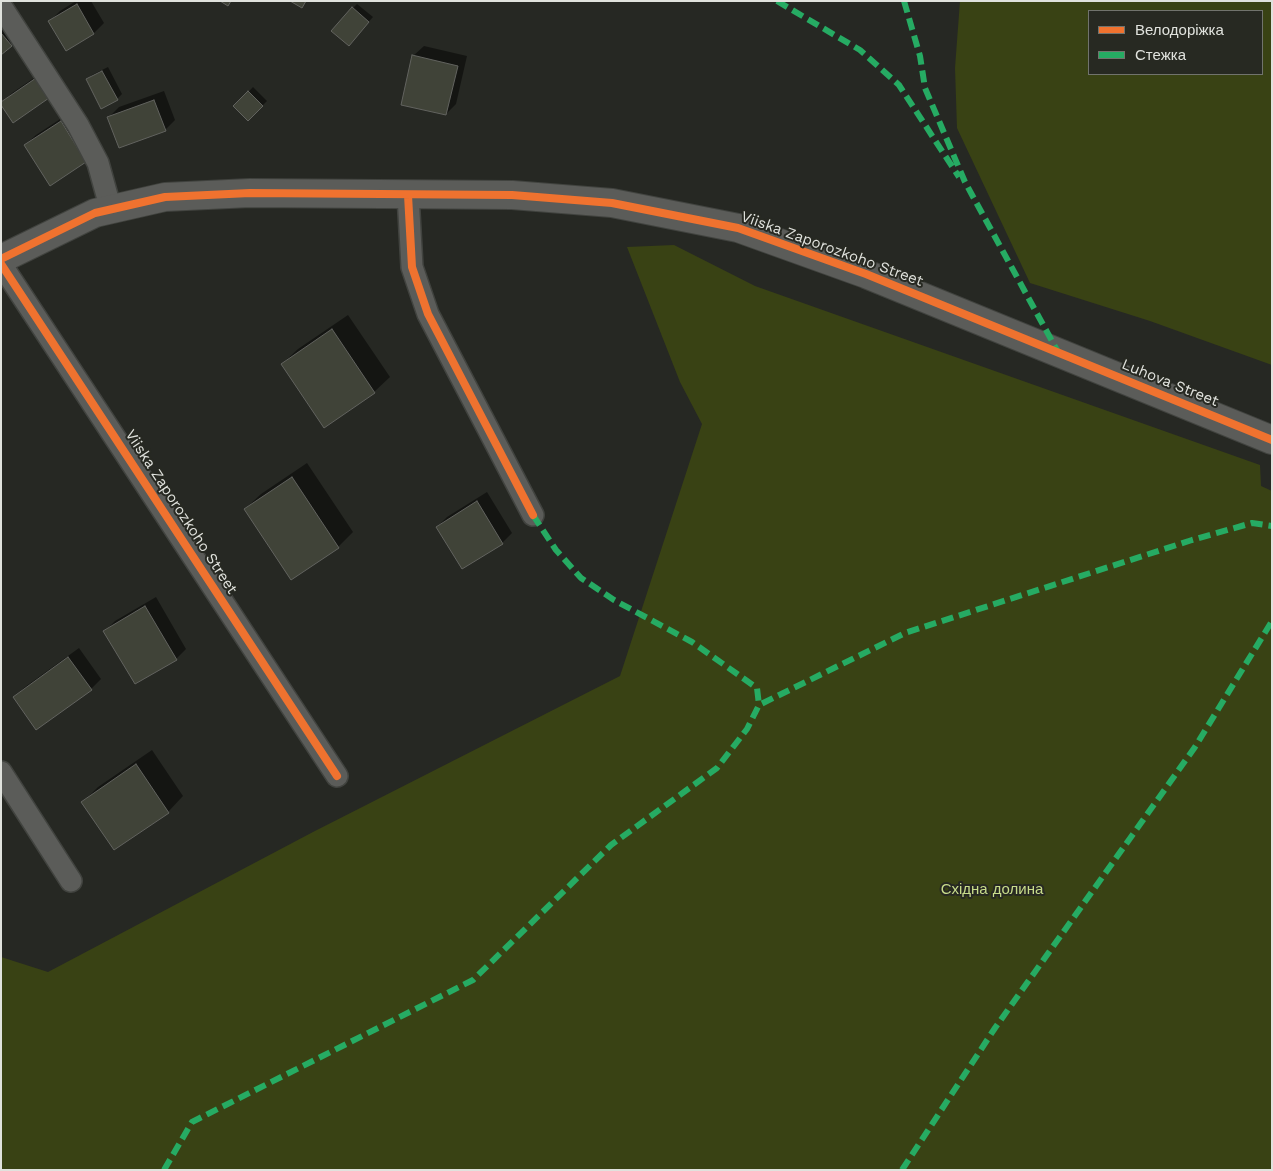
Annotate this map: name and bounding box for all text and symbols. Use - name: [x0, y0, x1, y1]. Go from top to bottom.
- legend: [1088, 10, 1263, 75]
- text: Велодоріжка: [1135, 21, 1224, 39]
- text: Стежка: [1135, 46, 1186, 64]
- street label: Viiska Zaporozkoho Street: [738, 208, 926, 290]
- street label: Luhova Street: [1119, 355, 1221, 411]
- street label: Viiska Zaporozkoho Street: [121, 426, 241, 598]
- park label: Східна долина: [941, 881, 1043, 899]

